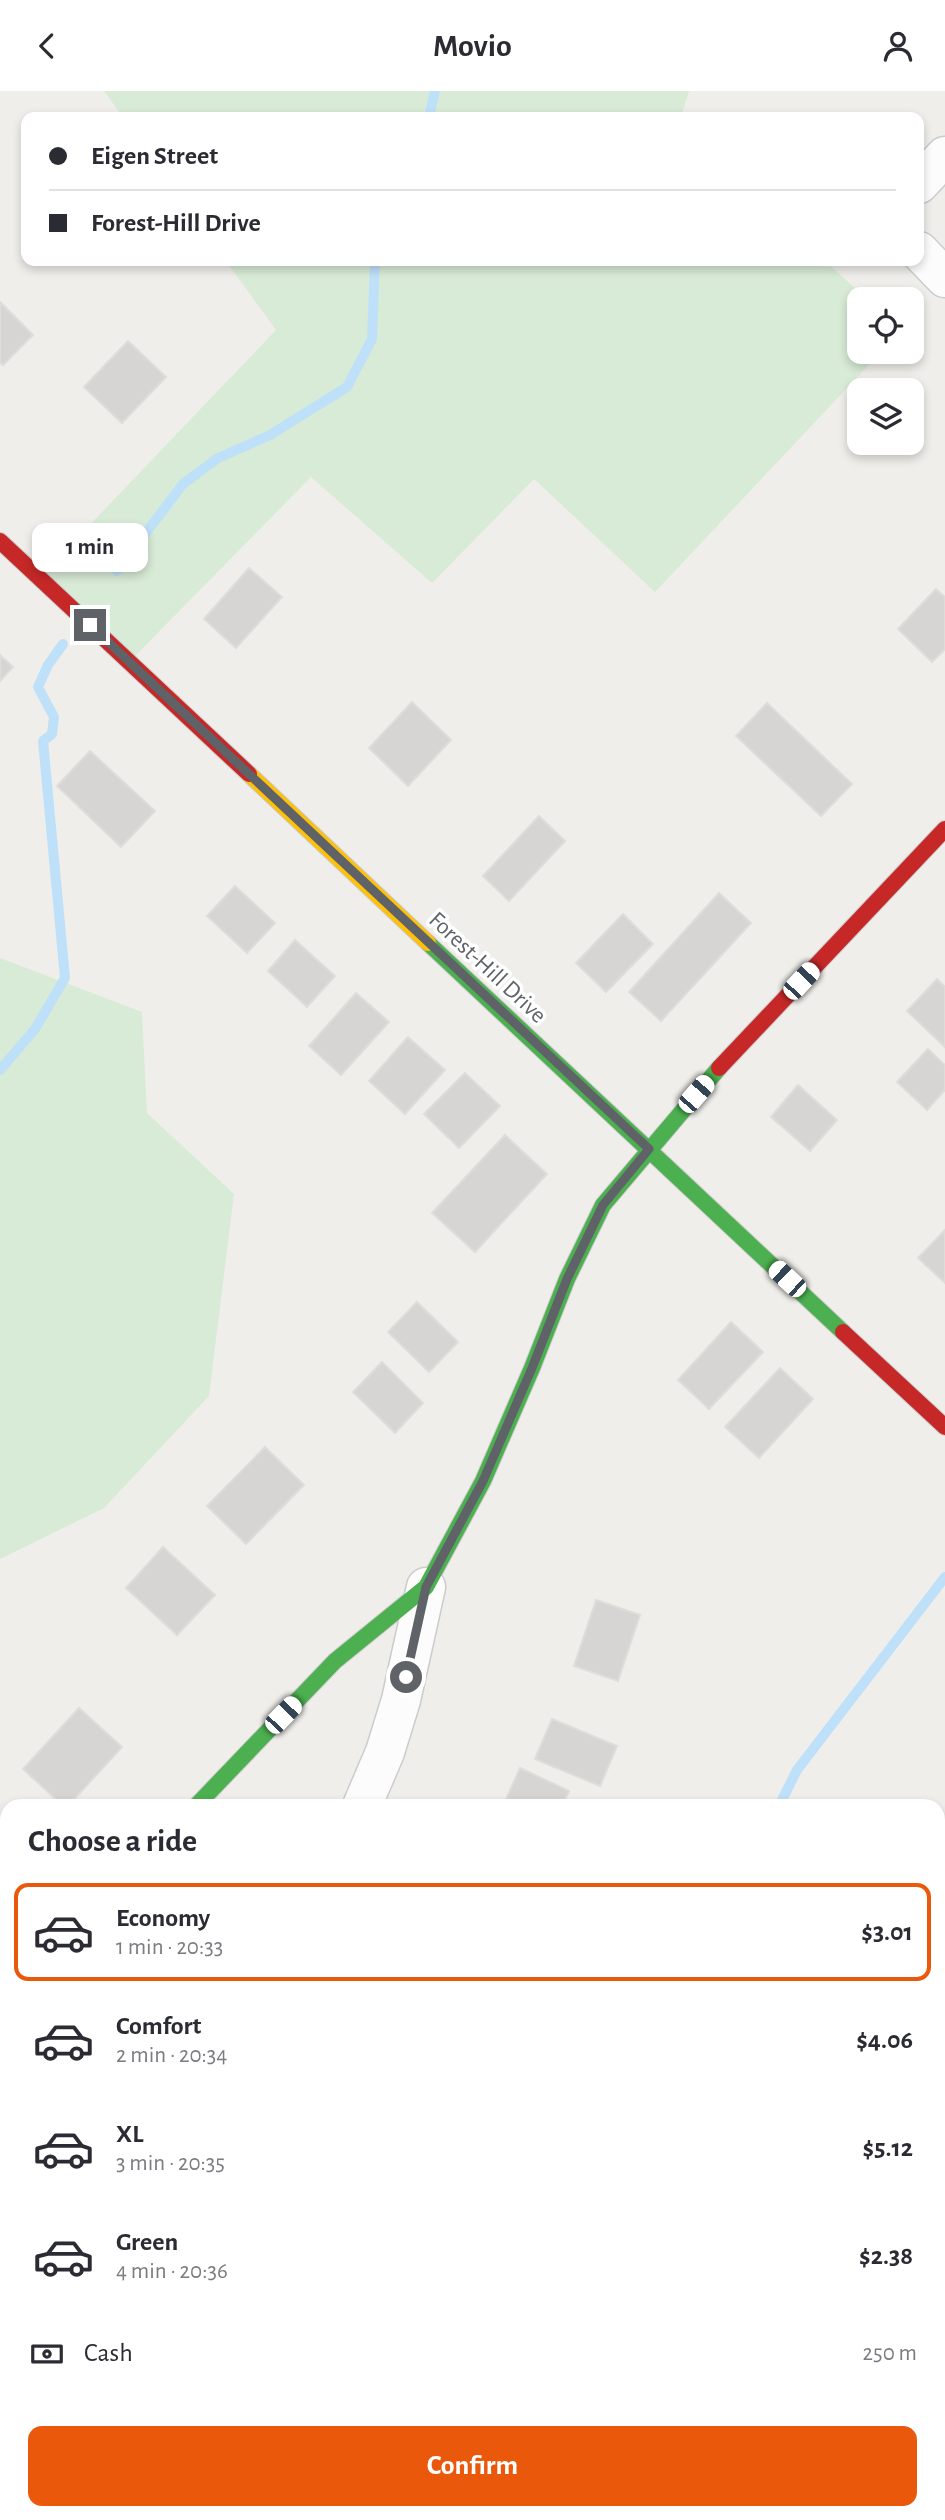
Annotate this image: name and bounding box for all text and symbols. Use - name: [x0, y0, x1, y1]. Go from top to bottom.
- icon: back: [28, 27, 66, 65]
- icon: person: [879, 27, 917, 65]
- text: Movio: [433, 30, 512, 62]
- text: Eigen Street: [91, 143, 218, 169]
- text: Forest-Hill Drive: [91, 210, 261, 236]
- map controls: [847, 287, 924, 455]
- button: locate: [847, 287, 924, 364]
- button: layers: [847, 378, 924, 455]
- callout: 1 min: [32, 524, 148, 573]
- text: 1 min: [66, 536, 114, 559]
- route end: [74, 609, 106, 641]
- street label: Forest-Hill Drive: [424, 908, 551, 1028]
- car: [779, 958, 824, 1004]
- car: [675, 1071, 718, 1117]
- car: [765, 1257, 810, 1301]
- route start: [390, 1661, 422, 1693]
- car: [261, 1693, 306, 1737]
- text: Choose a ride: [28, 1825, 197, 1857]
- icon: car: [32, 1901, 95, 1964]
- text: Economy: [116, 1905, 210, 1931]
- text: $3.01: [861, 1919, 913, 1945]
- text: 1 min · 20:33: [116, 1936, 223, 1959]
- icon: car: [32, 2009, 95, 2072]
- text: Comfort: [116, 2013, 201, 2039]
- text: $4.06: [856, 2027, 913, 2053]
- text: 2 min · 20:34: [116, 2044, 227, 2067]
- icon: car: [32, 2117, 95, 2180]
- text: XL: [116, 2121, 143, 2147]
- text: $5.12: [863, 2135, 913, 2161]
- text: 3 min · 20:35: [116, 2152, 225, 2175]
- icon: car: [32, 2225, 95, 2288]
- text: Green: [116, 2229, 178, 2255]
- text: $2.38: [859, 2243, 913, 2269]
- text: 4 min · 20:36: [116, 2260, 228, 2283]
- icon: cash: [28, 2335, 66, 2373]
- text: Cash: [84, 2340, 133, 2366]
- text: 250 m: [863, 2342, 917, 2365]
- button: Confirm: [28, 2426, 917, 2506]

